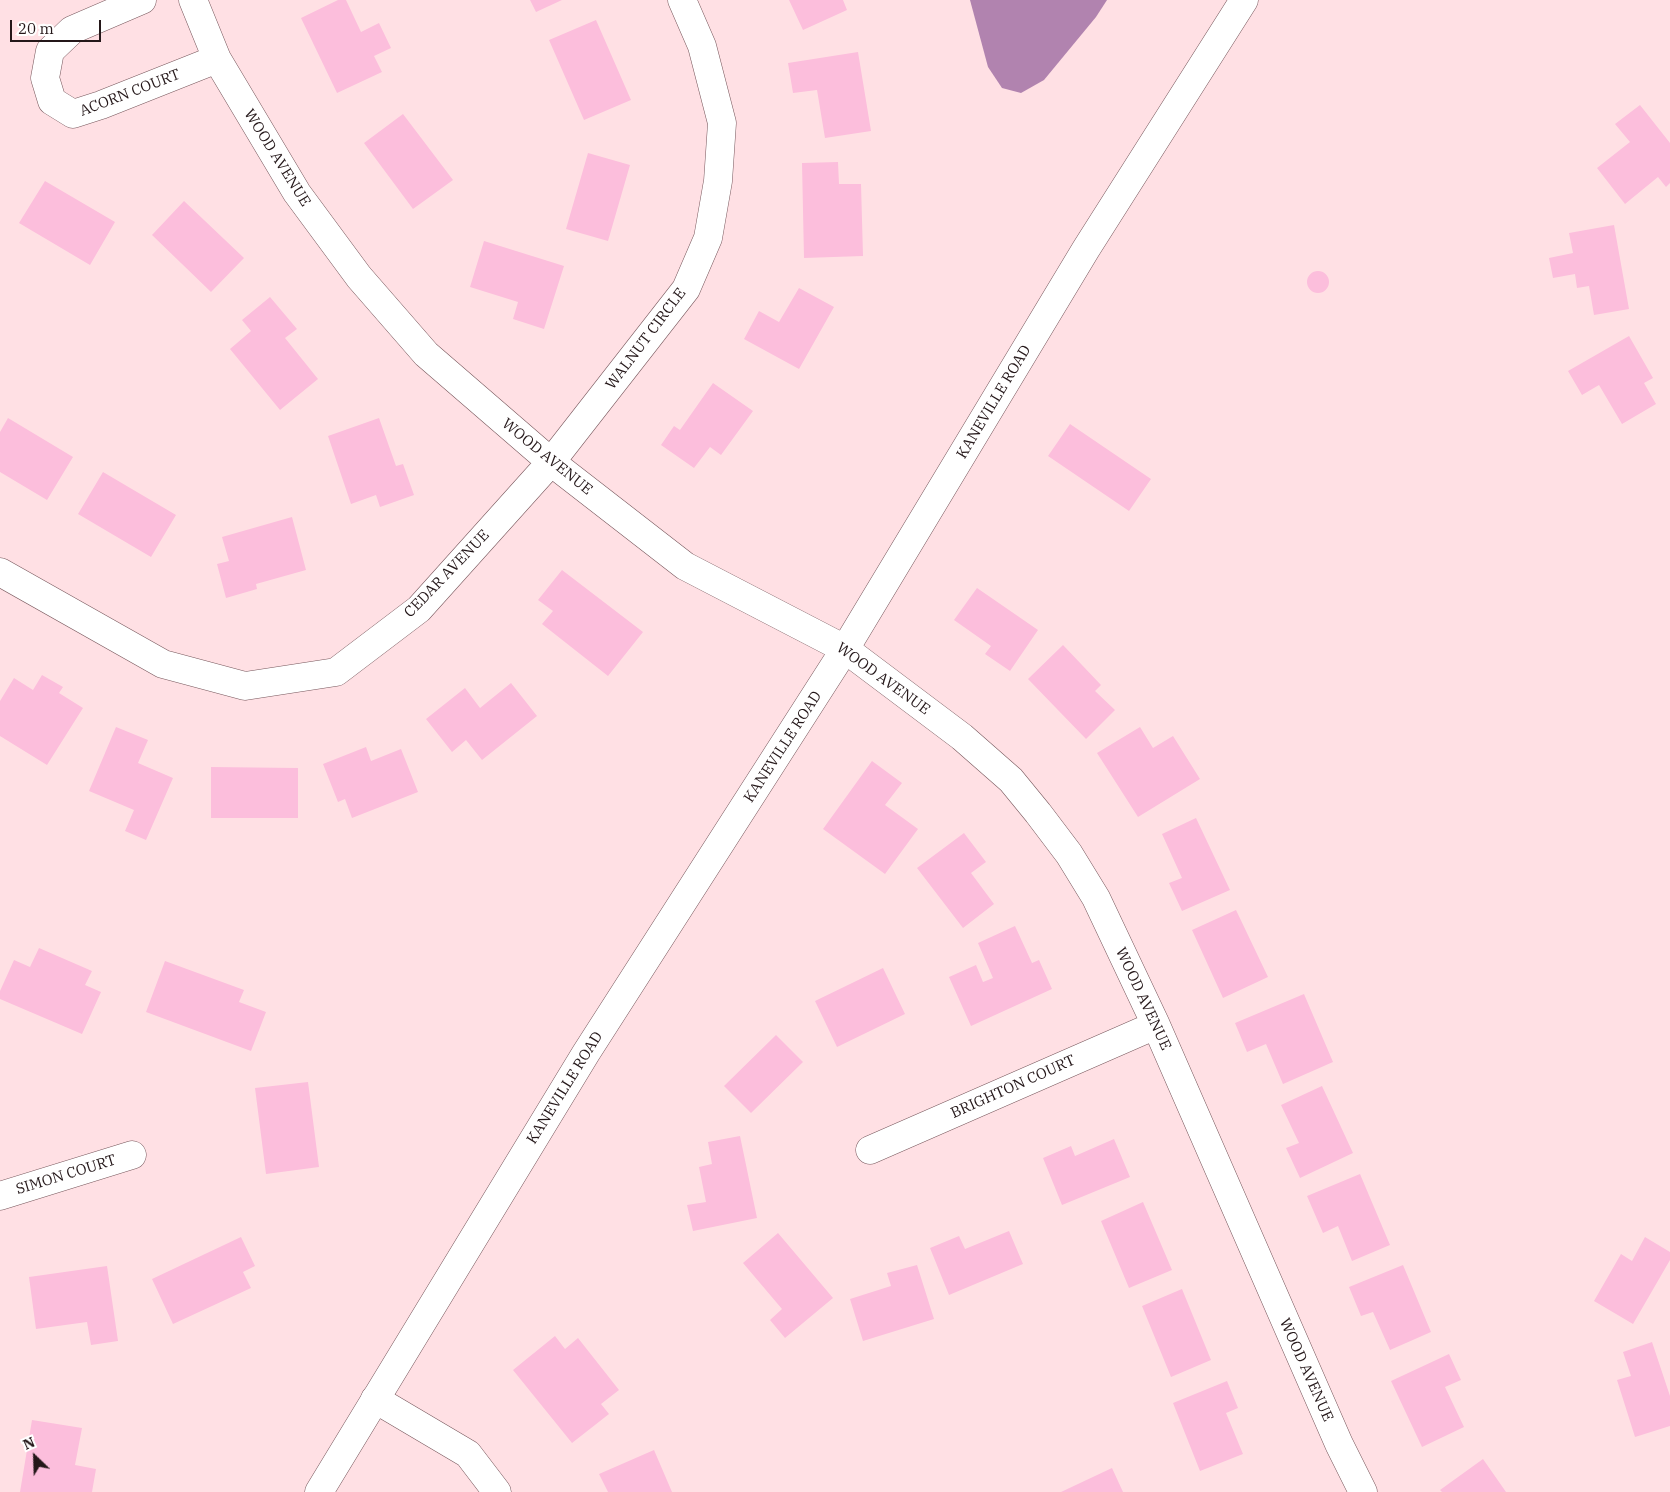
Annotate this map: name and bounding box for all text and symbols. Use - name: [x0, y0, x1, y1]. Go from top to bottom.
- scale bar: [12, 10, 104, 42]
- text: 20 m: [18, 19, 54, 38]
- street label: ACORN COURT: [77, 66, 183, 120]
- street label: WOOD AVENUE: [240, 106, 314, 210]
- street label: WALNUT CIRCLE: [602, 285, 690, 393]
- street label: KANEVILLE ROAD: [953, 342, 1035, 462]
- street label: WOOD AVENUE: [498, 415, 596, 499]
- street label: CEDAR AVENUE: [401, 526, 493, 622]
- street label: WOOD AVENUE: [833, 639, 933, 719]
- street label: KANEVILLE ROAD: [740, 688, 826, 806]
- street label: WOOD AVENUE: [1111, 945, 1175, 1053]
- street label: KANEVILLE ROAD: [523, 1028, 607, 1148]
- street label: BRIGHTON COURT: [948, 1051, 1078, 1123]
- street label: SIMON COURT: [14, 1151, 118, 1199]
- street label: WOOD AVENUE: [1275, 1315, 1337, 1425]
- north arrow: [10, 1432, 60, 1482]
- text: N: [20, 1433, 38, 1454]

